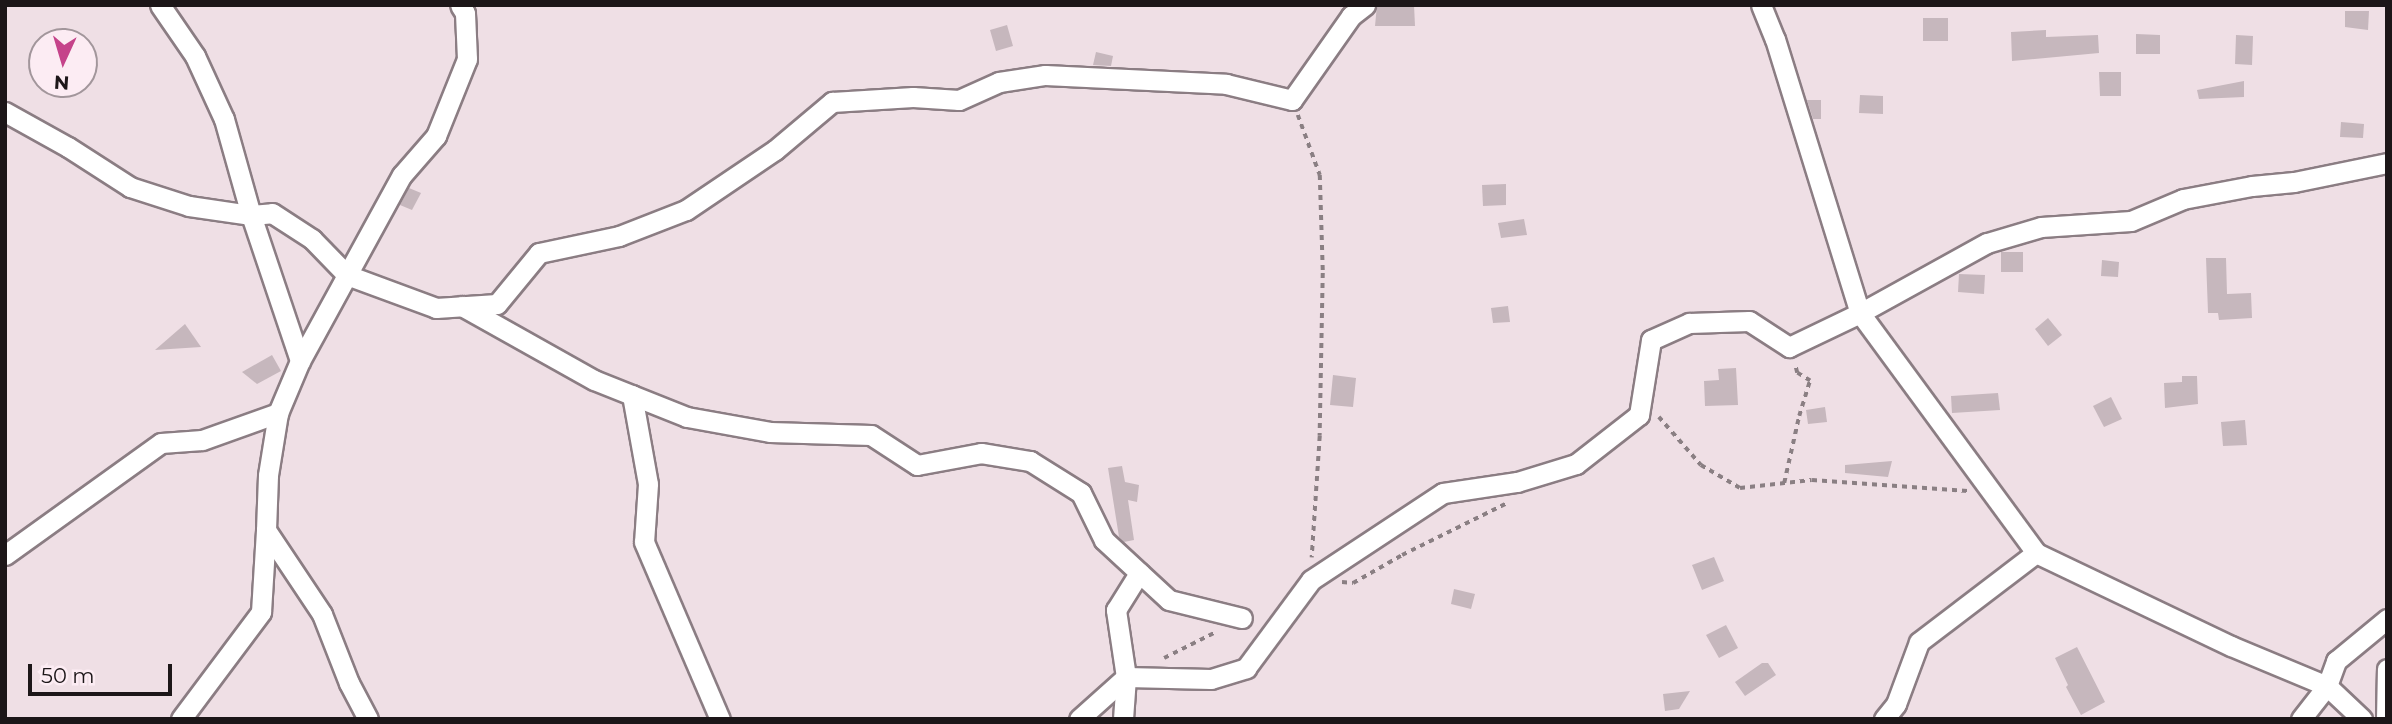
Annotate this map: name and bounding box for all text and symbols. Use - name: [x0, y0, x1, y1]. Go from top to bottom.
- north arrow: [28, 28, 98, 98]
- text: N: [53, 70, 70, 94]
- scale bar: [32, 650, 175, 694]
- text: 50 m: [41, 663, 95, 688]

